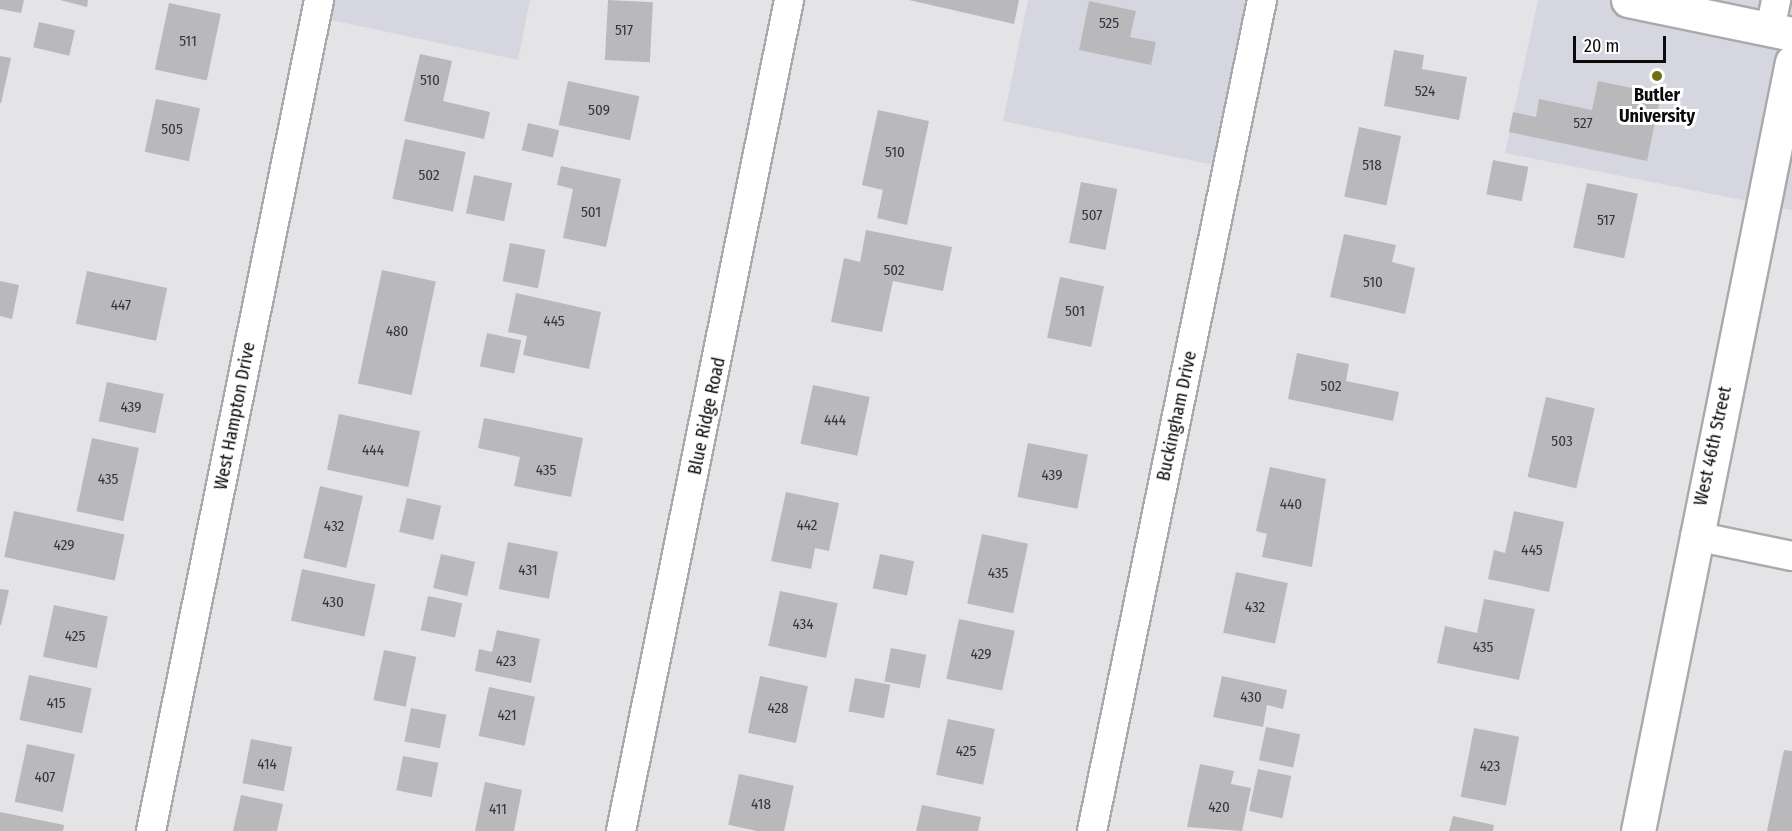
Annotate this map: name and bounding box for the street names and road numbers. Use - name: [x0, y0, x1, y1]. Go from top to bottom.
- street label: West Hampton Drive: [210, 340, 260, 492]
- street label: Buckingham Drive: [1153, 349, 1201, 483]
- street label: Blue Ridge Road: [684, 355, 730, 477]
- street label: West 46th Street: [1690, 384, 1736, 508]

